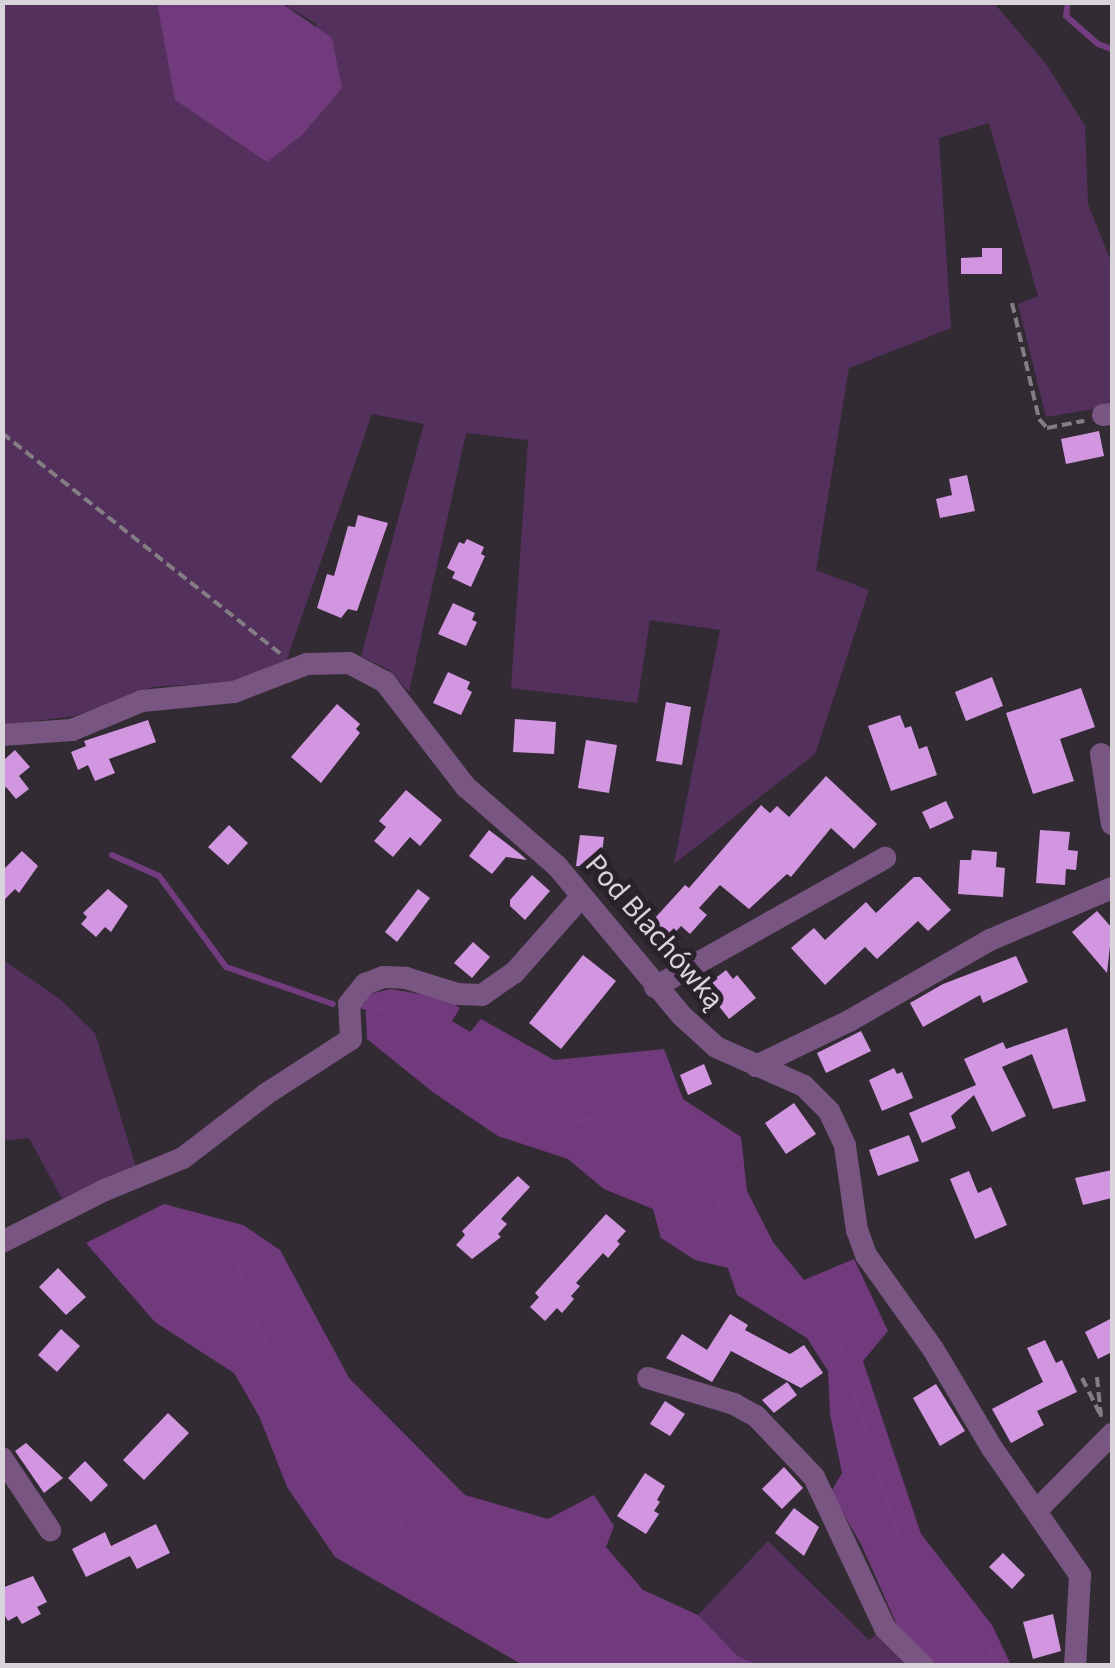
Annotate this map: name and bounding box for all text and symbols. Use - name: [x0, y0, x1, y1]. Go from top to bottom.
- street label: Pod Blachówką: [577, 847, 731, 1017]

